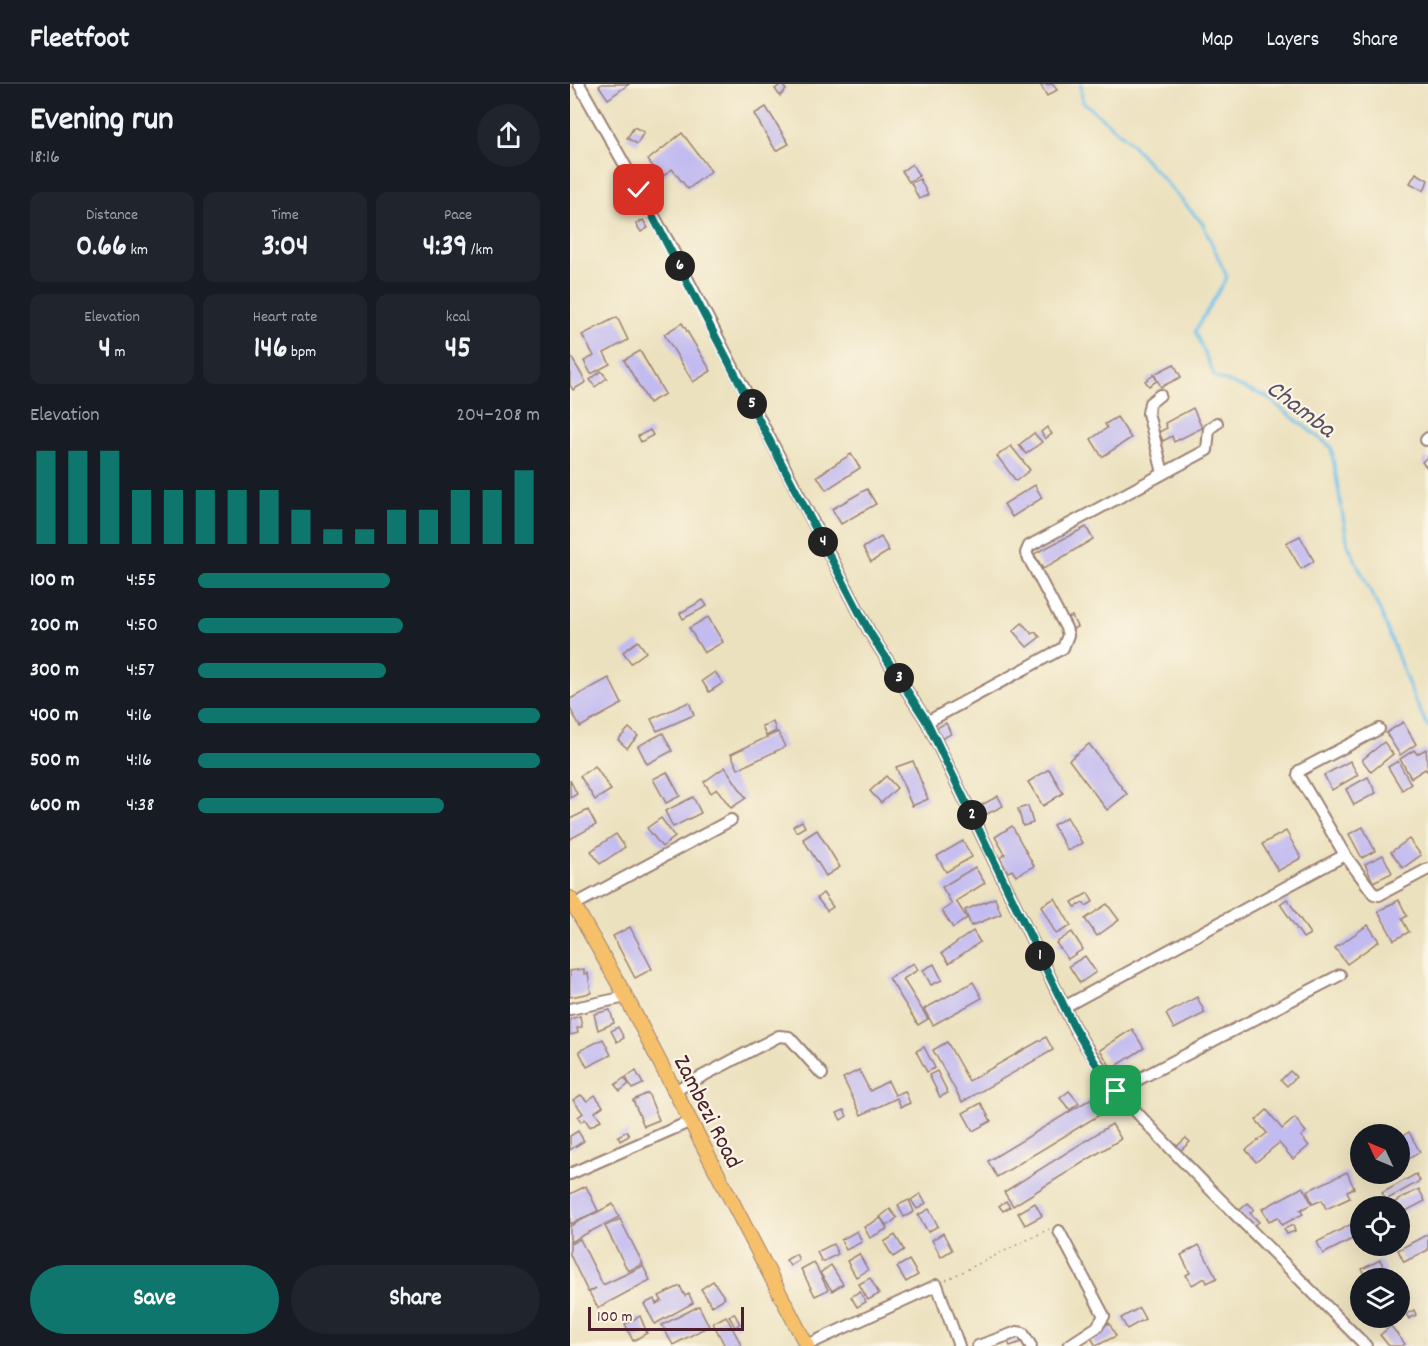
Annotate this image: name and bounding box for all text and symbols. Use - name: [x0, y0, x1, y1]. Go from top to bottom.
- text: Fleetfoot: [30, 21, 129, 61]
- text: Map: [1202, 26, 1233, 56]
- text: Layers: [1266, 26, 1319, 56]
- text: Share: [1352, 26, 1398, 56]
- text: Evening run: [30, 98, 174, 145]
- button: share: [477, 104, 540, 167]
- text: 18:16: [30, 144, 60, 172]
- pin: [613, 164, 664, 215]
- icon: check: [622, 173, 655, 206]
- text: Distance: [86, 204, 138, 227]
- text: Time: [271, 204, 299, 227]
- text: Pace: [444, 204, 472, 227]
- text: 0.66: [76, 227, 127, 270]
- text: 3:04: [261, 227, 309, 270]
- text: 4:39: [423, 227, 467, 270]
- text: km: [127, 239, 148, 262]
- text: /km: [467, 239, 493, 262]
- pin: 6: [665, 251, 695, 281]
- text: 6: [676, 254, 684, 277]
- text: Elevation: [84, 306, 140, 329]
- text: Heart rate: [253, 306, 317, 329]
- text: kcal: [446, 306, 470, 329]
- text: 4: [98, 329, 111, 372]
- text: 146: [254, 329, 287, 372]
- text: 45: [445, 329, 471, 372]
- text: m: [111, 341, 126, 364]
- text: bpm: [287, 341, 316, 364]
- water label: Chamba: [1258, 371, 1344, 449]
- pin: 5: [737, 389, 767, 419]
- text: 5: [748, 392, 756, 415]
- text: Elevation: [30, 402, 100, 430]
- text: 204–208 m: [456, 402, 540, 430]
- pin: 4: [808, 527, 838, 557]
- text: 4: [820, 530, 826, 553]
- text: 100 m: [30, 567, 75, 595]
- text: 4:55: [126, 567, 156, 595]
- text: 200 m: [30, 612, 79, 640]
- text: 4:50: [126, 612, 158, 640]
- text: 300 m: [30, 657, 79, 685]
- text: 4:57: [126, 657, 155, 685]
- pin: 3: [884, 663, 914, 693]
- text: 3: [895, 666, 903, 689]
- text: 400 m: [30, 702, 78, 730]
- text: 4:16: [126, 702, 152, 730]
- text: 500 m: [30, 747, 79, 775]
- text: 4:16: [126, 747, 152, 775]
- text: 600 m: [30, 792, 80, 820]
- text: 4:38: [126, 792, 155, 820]
- pin: 2: [957, 800, 987, 830]
- text: 2: [969, 803, 976, 826]
- pin: 1: [1025, 941, 1055, 971]
- text: 1: [1038, 944, 1042, 967]
- street label: Zambezi Road: [663, 1050, 749, 1175]
- pin: [1090, 1065, 1141, 1116]
- icon: arrive: [1099, 1074, 1132, 1107]
- north arrow: [1350, 1124, 1410, 1184]
- map controls: [1350, 1124, 1410, 1328]
- button: locate: [1350, 1196, 1410, 1256]
- button: Save: [30, 1265, 279, 1334]
- button: Share: [291, 1265, 540, 1334]
- button: layers: [1350, 1268, 1410, 1328]
- scale bar: [588, 1304, 744, 1332]
- text: 100 m: [597, 1306, 633, 1329]

